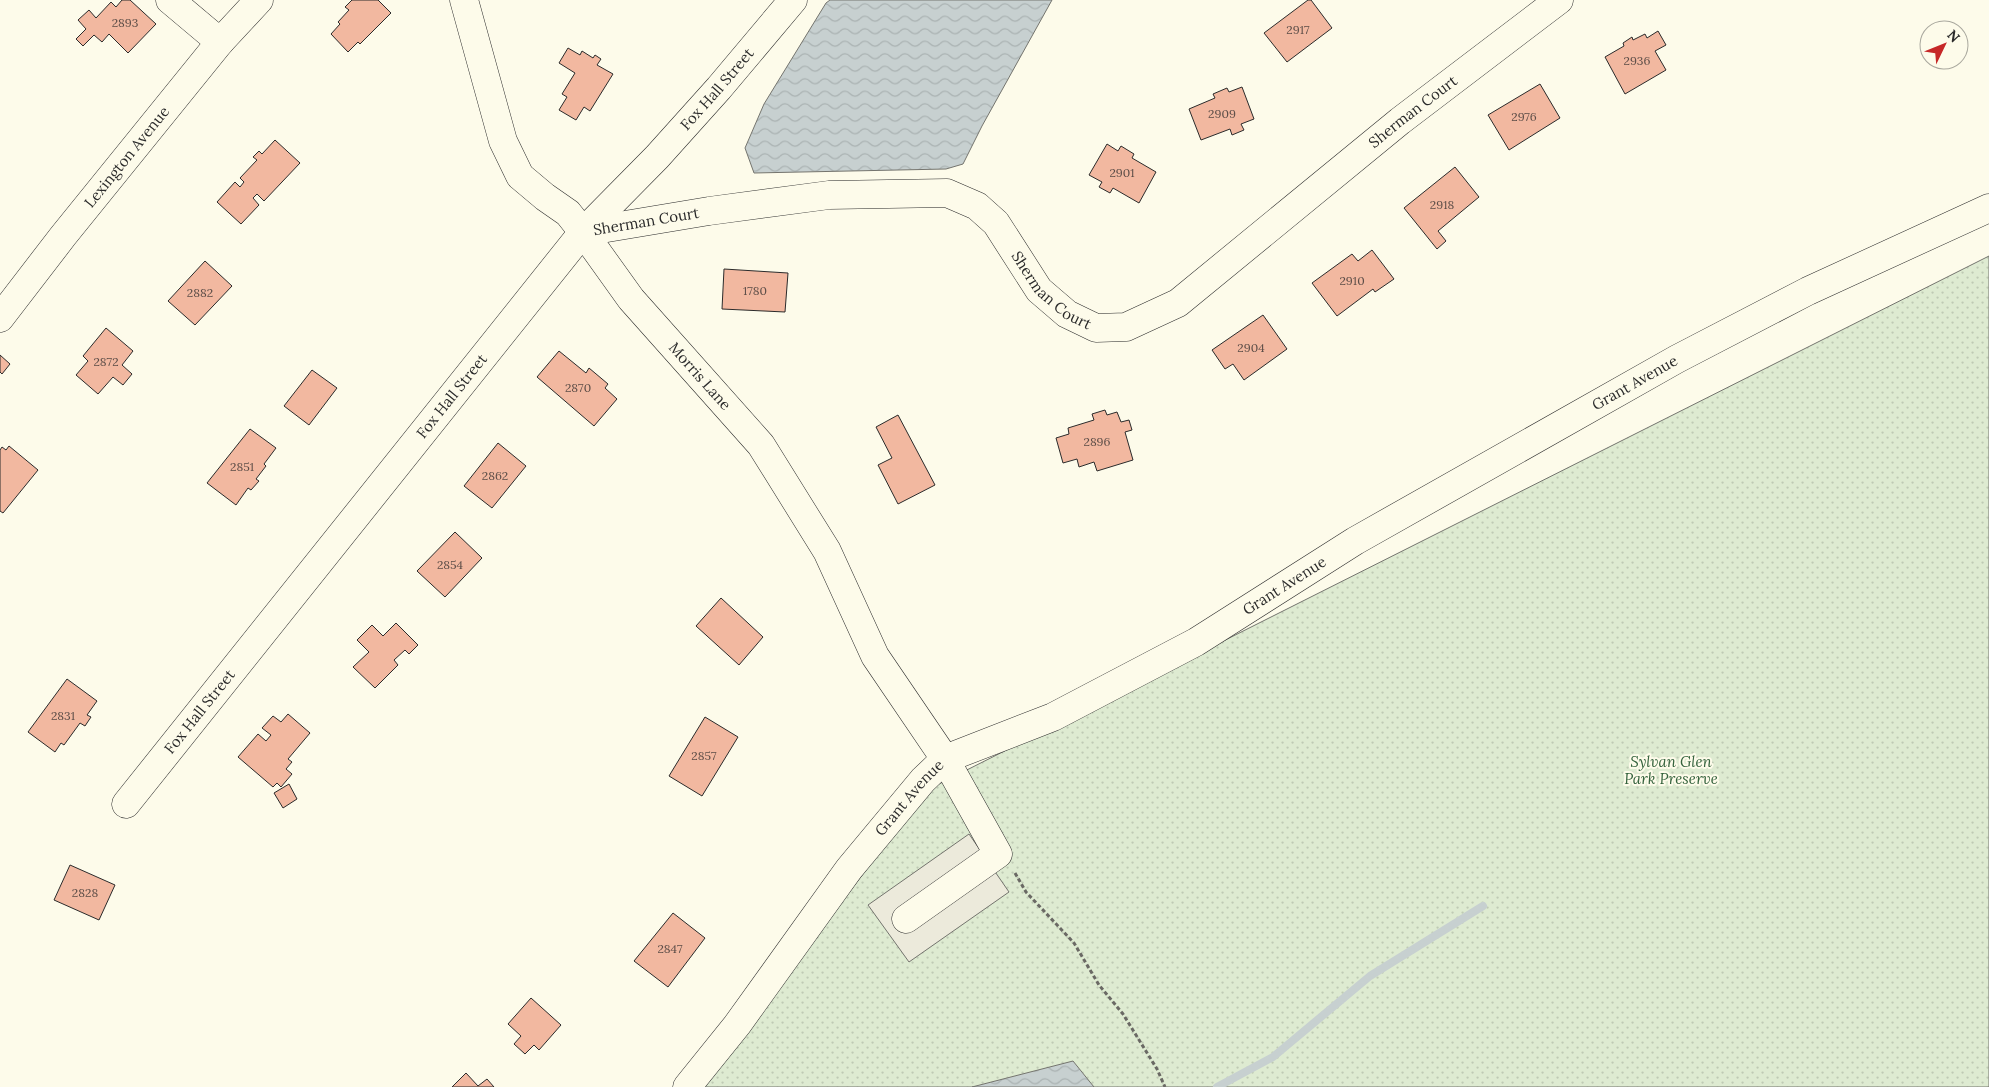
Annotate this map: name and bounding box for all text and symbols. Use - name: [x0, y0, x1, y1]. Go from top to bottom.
- house number: 2893: [112, 15, 139, 30]
- north arrow: [1919, 20, 1969, 70]
- house number: 2917: [1286, 22, 1310, 37]
- text: N: [1943, 26, 1964, 46]
- street label: Fox Hall Street: [676, 44, 758, 134]
- house number: 2936: [1623, 53, 1651, 68]
- street label: Sherman Court: [1365, 71, 1461, 152]
- street label: Lexington Avenue: [80, 102, 173, 211]
- house number: 2909: [1208, 106, 1236, 121]
- house number: 2976: [1511, 109, 1537, 124]
- house number: 2901: [1109, 165, 1135, 180]
- house number: 2918: [1430, 197, 1454, 212]
- street label: Sherman Court: [592, 203, 701, 239]
- street label: Sherman Court: [1008, 247, 1095, 334]
- house number: 2910: [1339, 273, 1365, 288]
- house number: 1780: [743, 283, 767, 298]
- house number: 2882: [187, 285, 213, 300]
- street label: Morris Lane: [665, 338, 735, 414]
- house number: 2904: [1237, 340, 1265, 355]
- street label: Fox Hall Street: [412, 350, 491, 442]
- street label: Grant Avenue: [1588, 351, 1681, 414]
- house number: 2872: [93, 354, 119, 369]
- house number: 2870: [565, 380, 591, 395]
- house number: 2896: [1084, 434, 1111, 449]
- house number: 2851: [230, 459, 254, 474]
- house number: 2862: [482, 468, 508, 483]
- street label: Grant Avenue: [1239, 552, 1329, 619]
- house number: 2854: [437, 557, 464, 572]
- street label: Fox Hall Street: [160, 665, 239, 758]
- house number: 2831: [51, 708, 75, 723]
- house number: 2857: [691, 748, 717, 763]
- park label: Sylvan Glen Park Preserve: [1624, 752, 1718, 788]
- street label: Grant Avenue: [871, 755, 947, 840]
- house number: 2828: [72, 885, 98, 900]
- house number: 2847: [657, 941, 683, 956]

